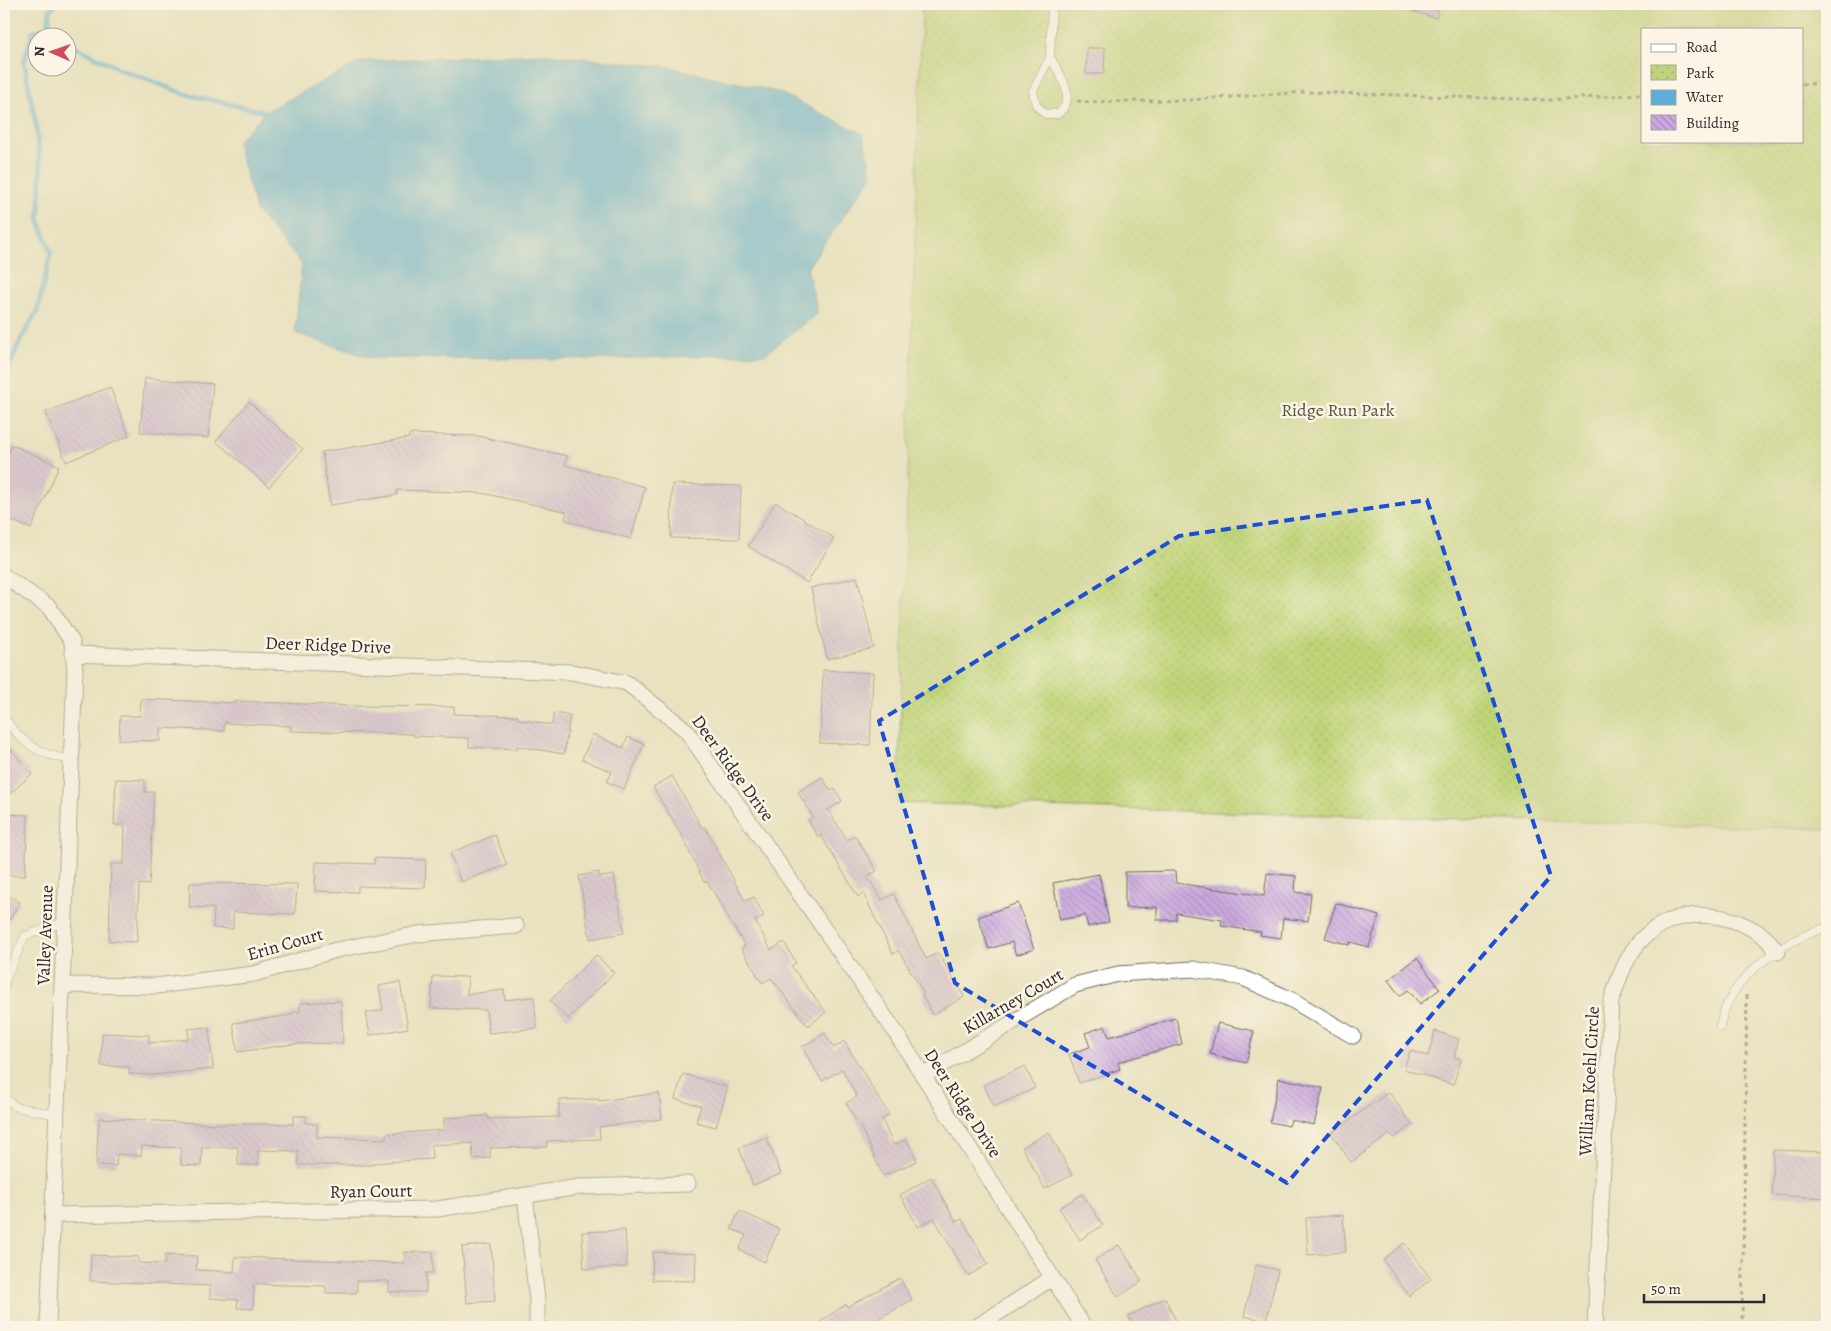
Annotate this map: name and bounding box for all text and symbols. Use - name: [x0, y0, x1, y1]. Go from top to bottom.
- north arrow: [28, 28, 78, 78]
- legend: [1641, 28, 1804, 142]
- text: Road: [1686, 37, 1718, 57]
- text: N: [30, 46, 49, 57]
- text: Park: [1686, 63, 1715, 83]
- text: Water: [1685, 87, 1723, 107]
- text: Building: [1686, 113, 1739, 133]
- park label: Ridge Run Park: [1281, 398, 1395, 422]
- street label: Deer Ridge Drive: [265, 631, 391, 659]
- street label: Deer Ridge Drive: [686, 710, 780, 826]
- street label: Valley Avenue: [31, 885, 59, 986]
- street label: Erin Court: [244, 922, 326, 966]
- street label: Killarney Court: [958, 962, 1068, 1039]
- street label: William Koehl Circle: [1573, 1005, 1605, 1158]
- street label: Deer Ridge Drive: [919, 1044, 1007, 1162]
- street label: Ryan Court: [329, 1178, 413, 1204]
- scale bar: [1644, 1271, 1764, 1303]
- text: 50 m: [1651, 1279, 1681, 1299]

